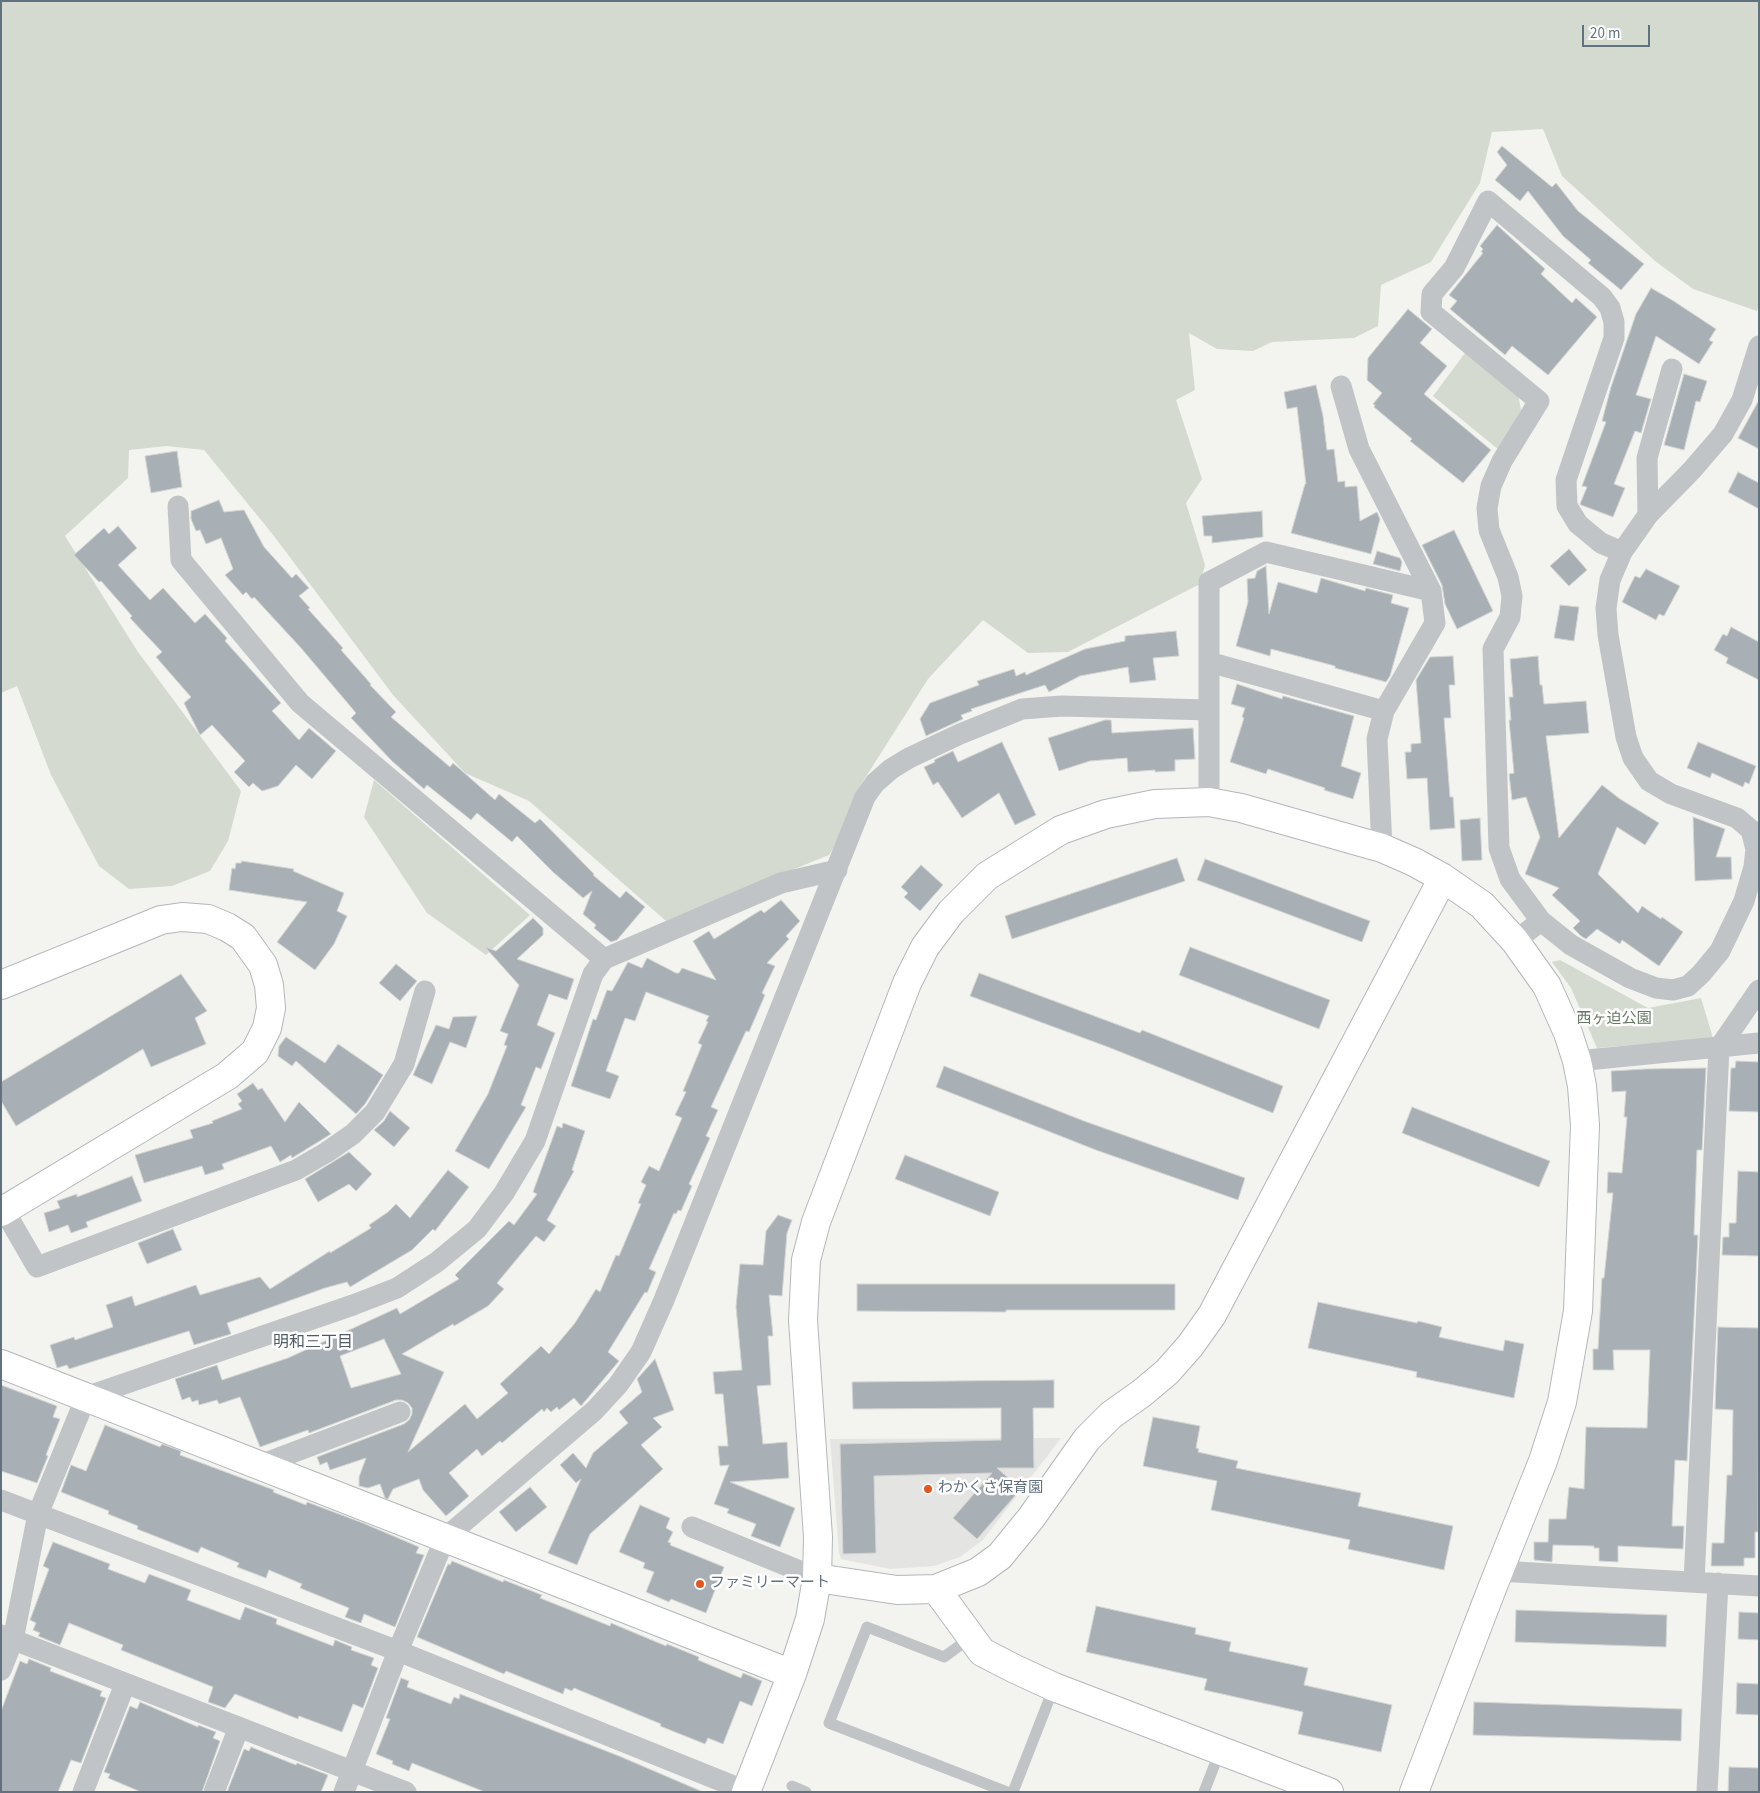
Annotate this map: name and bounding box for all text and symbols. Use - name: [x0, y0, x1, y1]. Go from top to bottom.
- scale bar: [1585, 15, 1652, 47]
- text: 20 m: [1590, 23, 1620, 44]
- park label: 西ヶ迫公園: [1577, 1011, 1651, 1029]
- district label: 明和三丁目: [273, 1333, 353, 1353]
- place label: わかくさ保育園: [938, 1480, 1043, 1498]
- marker: わかくさ保育園: [922, 1483, 934, 1495]
- place label: ファミリーマート: [710, 1575, 830, 1593]
- marker: ファミリーマート: [694, 1578, 706, 1590]

